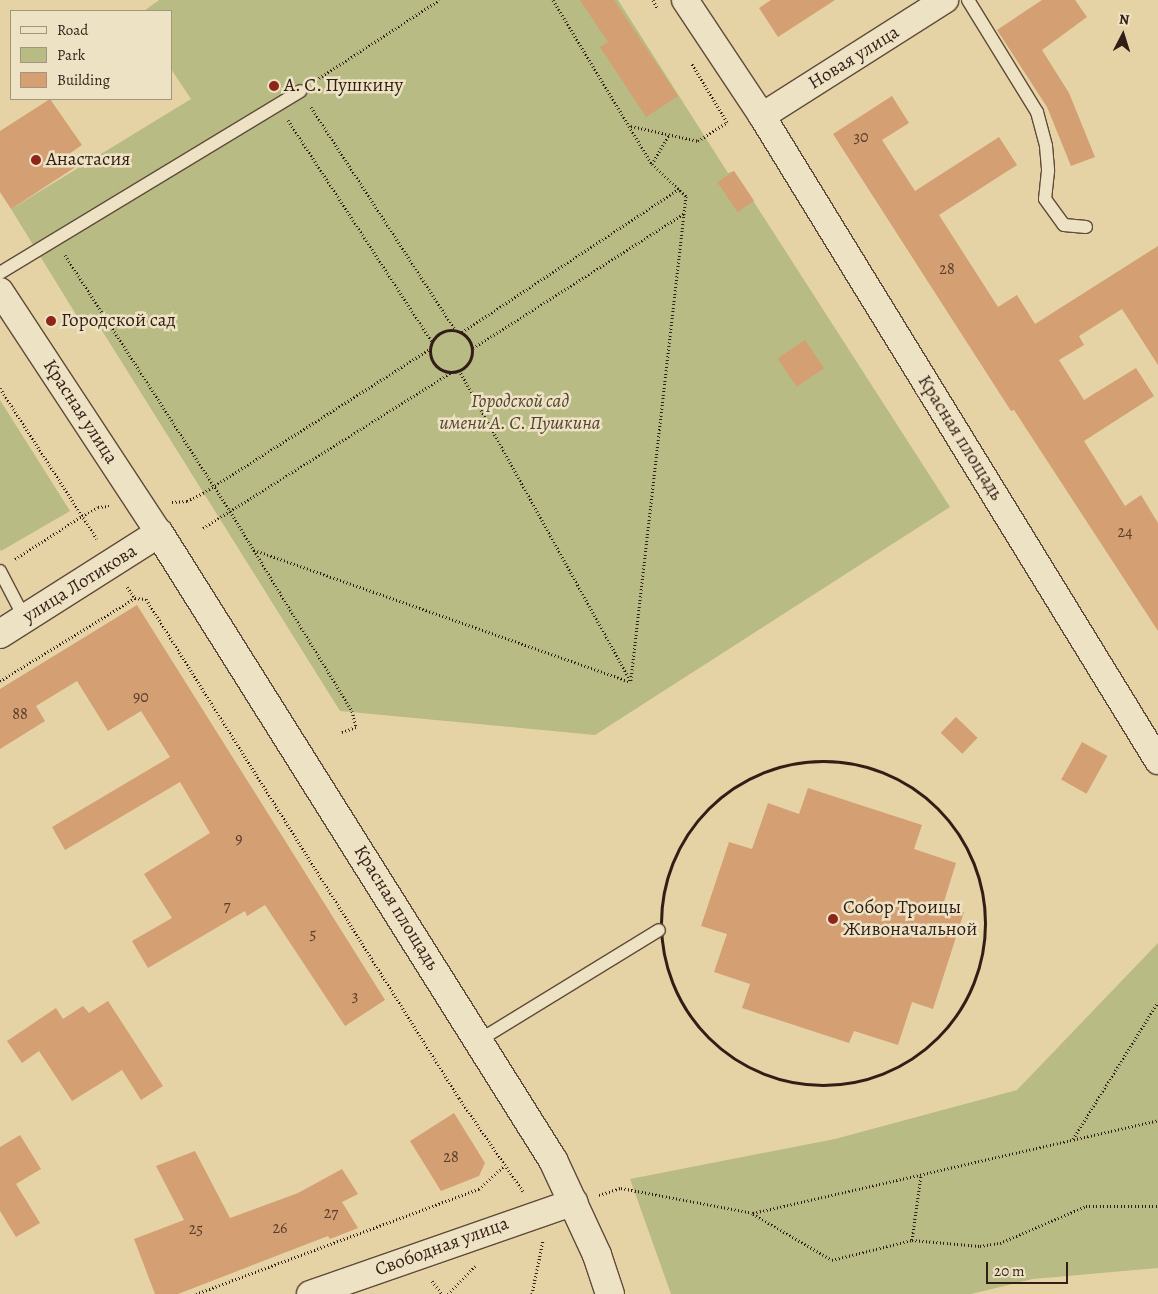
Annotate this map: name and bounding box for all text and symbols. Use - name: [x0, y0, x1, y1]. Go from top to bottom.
- legend: [10, 10, 172, 100]
- north arrow: [1098, 10, 1148, 60]
- text: N: [1118, 10, 1130, 29]
- text: Road: [57, 20, 88, 40]
- street label: Новая улица: [804, 21, 904, 95]
- text: Park: [57, 45, 85, 65]
- text: Building: [57, 70, 110, 90]
- place label: А. С. Пушкину: [284, 75, 404, 97]
- marker: А. С. Пушкину: [268, 80, 280, 92]
- house number: 30: [853, 127, 869, 147]
- place label: Анастасия: [46, 149, 130, 171]
- marker: Анастасия: [30, 154, 42, 166]
- house number: 28: [939, 259, 955, 279]
- place label: Городской сад: [61, 310, 176, 332]
- marker: Городской сад: [45, 315, 57, 327]
- street label: Красная улица: [38, 355, 122, 469]
- street label: Красная площадь: [912, 371, 1008, 505]
- park label: Городской сад имени А. С. Пушкина: [439, 391, 601, 435]
- house number: 24: [1118, 522, 1132, 542]
- street label: улица Лотикова: [19, 540, 141, 628]
- house number: 90: [133, 687, 149, 707]
- house number: 88: [12, 704, 28, 724]
- house number: 9: [235, 829, 243, 849]
- street label: Красная площадь: [348, 841, 444, 975]
- house number: 7: [224, 896, 230, 916]
- place label: Собор Троицы Живоначальной: [843, 897, 977, 941]
- marker: Собор Троицы Живоначальной: [827, 913, 839, 925]
- house number: 5: [310, 924, 316, 944]
- house number: 3: [352, 986, 358, 1006]
- house number: 28: [443, 1147, 459, 1167]
- house number: 27: [324, 1203, 338, 1223]
- street label: Свободная улица: [372, 1212, 512, 1282]
- house number: 26: [273, 1218, 287, 1238]
- house number: 25: [189, 1219, 203, 1239]
- scale bar: [988, 1252, 1070, 1284]
- text: 20 m: [994, 1261, 1025, 1281]

